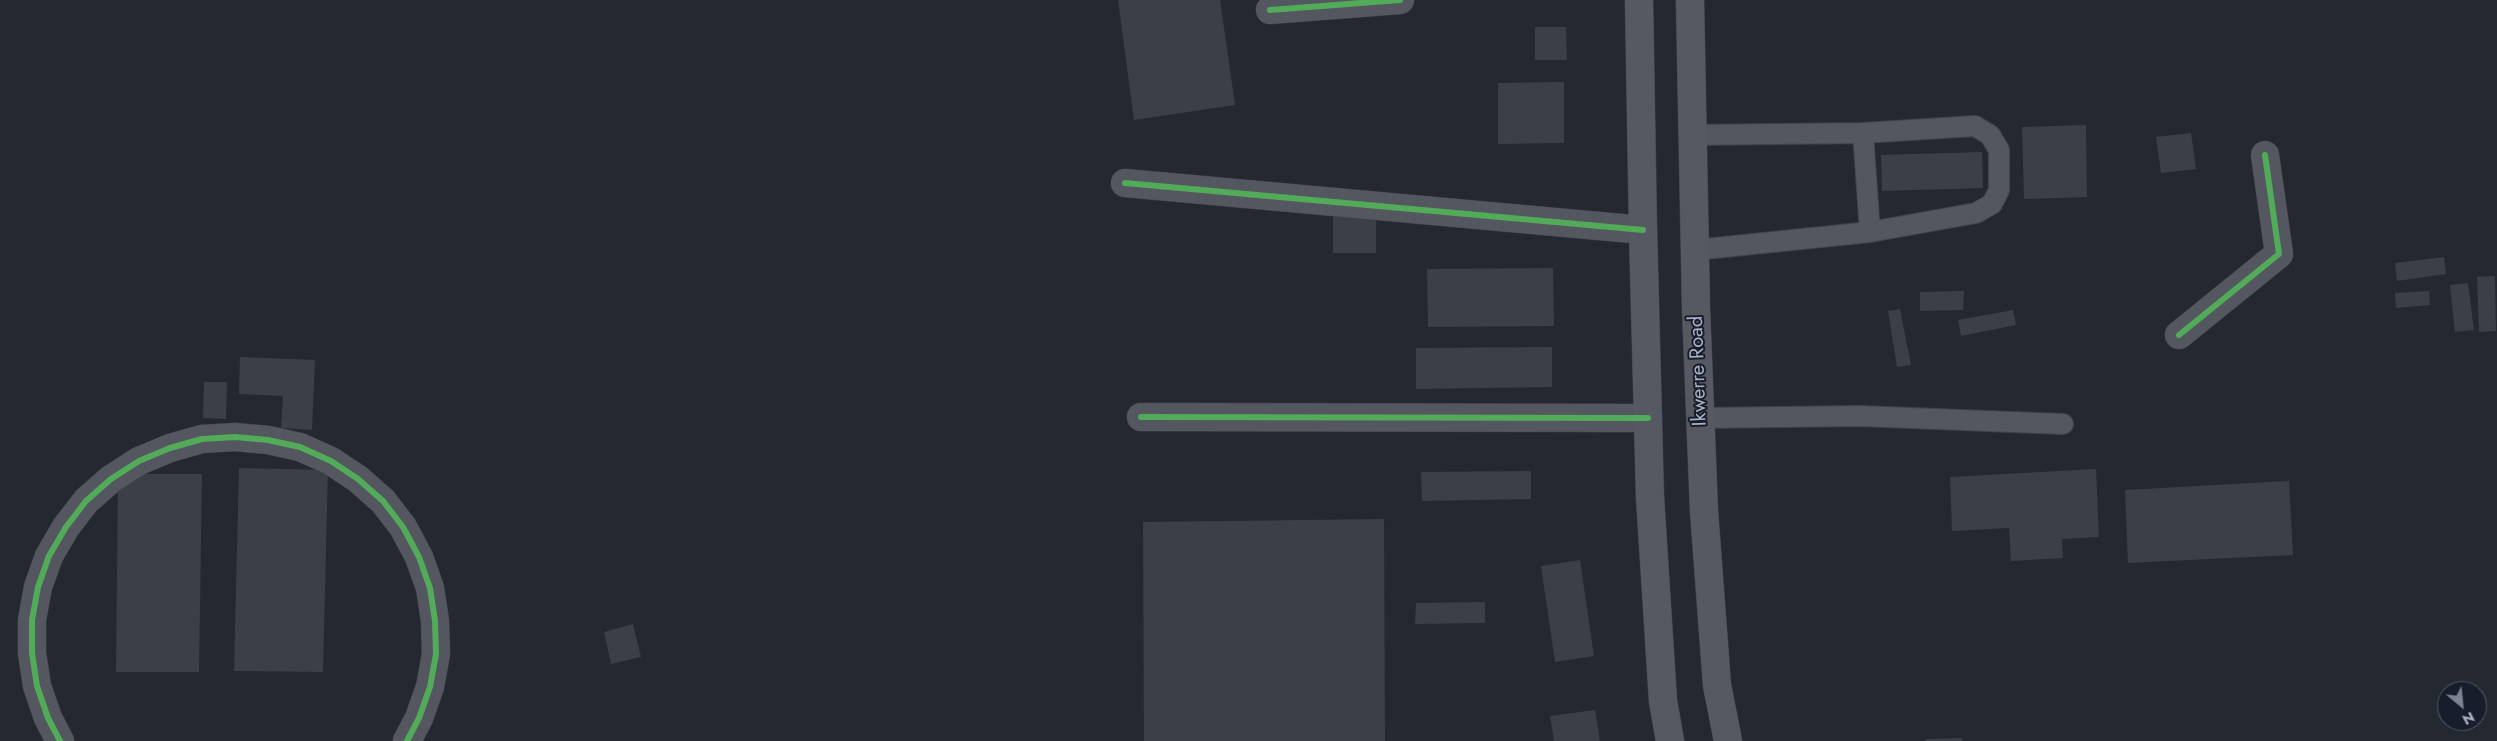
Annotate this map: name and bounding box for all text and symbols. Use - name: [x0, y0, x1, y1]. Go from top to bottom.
- street label: Ikwerre Road: [1685, 315, 1713, 427]
- north arrow: [2437, 681, 2487, 731]
- text: N: [2459, 707, 2478, 730]

